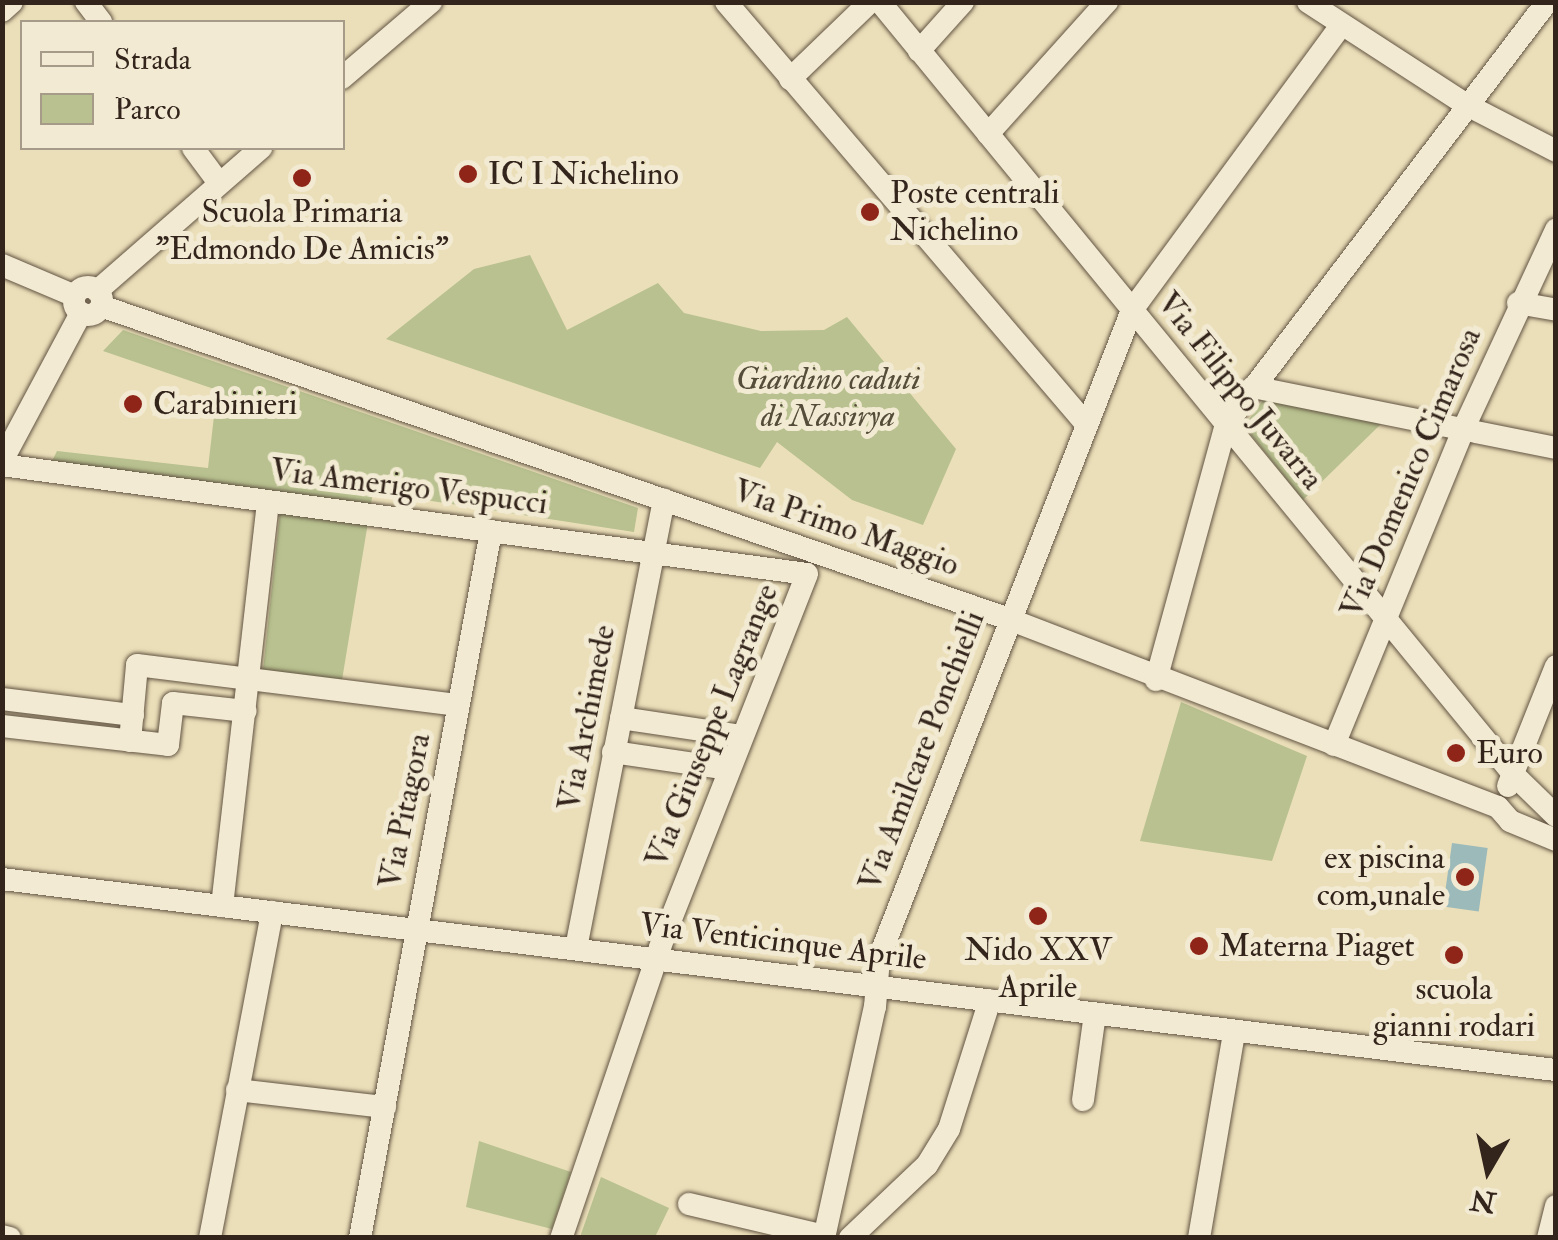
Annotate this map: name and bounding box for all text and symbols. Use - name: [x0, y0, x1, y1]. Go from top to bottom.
- legend: [20, 20, 345, 150]
- text: Strada: [114, 41, 191, 78]
- text: Parco: [114, 91, 181, 128]
- place label: IC I Nichelino: [488, 155, 679, 193]
- marker: IC I Nichelino: [457, 163, 479, 185]
- marker: Scuola Primaria "Edmondo De Amicis": [291, 167, 313, 189]
- place label: Poste centrali Nichelino: [890, 175, 1059, 250]
- place label: Scuola Primaria "Edmondo De Amicis": [155, 194, 449, 269]
- marker: Poste centrali Nichelino: [859, 201, 881, 223]
- street label: Via Filippo Juvarra: [1149, 284, 1331, 498]
- street label: Via Domenico Cimarosa: [1333, 322, 1489, 624]
- park label: Giardino caduti di Nassirya: [736, 361, 920, 436]
- place label: Carabinieri: [153, 385, 297, 423]
- marker: Carabinieri: [122, 393, 144, 415]
- street label: Via Amerigo Vespucci: [268, 451, 550, 523]
- street label: Via Primo Maggio: [728, 471, 964, 585]
- street label: Via Giuseppe Lagrange: [638, 579, 786, 873]
- street label: Via Amilcare Ponchielli: [851, 606, 993, 896]
- street label: Via Archimede: [550, 622, 624, 814]
- street label: Via Pitagora: [371, 730, 439, 892]
- place label: Euro: [1476, 734, 1543, 772]
- marker: Euro: [1445, 742, 1467, 764]
- place label: ex piscina com,unale: [1317, 840, 1445, 915]
- marker: ex piscina com,unale: [1454, 866, 1476, 888]
- street label: Via Venticinque Aprile: [637, 905, 929, 979]
- marker: Nido XXV Aprile: [1027, 905, 1049, 927]
- place label: Materna Piaget: [1219, 927, 1415, 965]
- place label: Nido XXV Aprile: [965, 932, 1111, 1007]
- marker: Materna Piaget: [1188, 935, 1210, 957]
- marker: scuola gianni rodari: [1443, 944, 1465, 966]
- place label: scuola gianni rodari: [1373, 971, 1535, 1046]
- north arrow: [1438, 1120, 1538, 1220]
- text: N: [1468, 1181, 1498, 1219]

